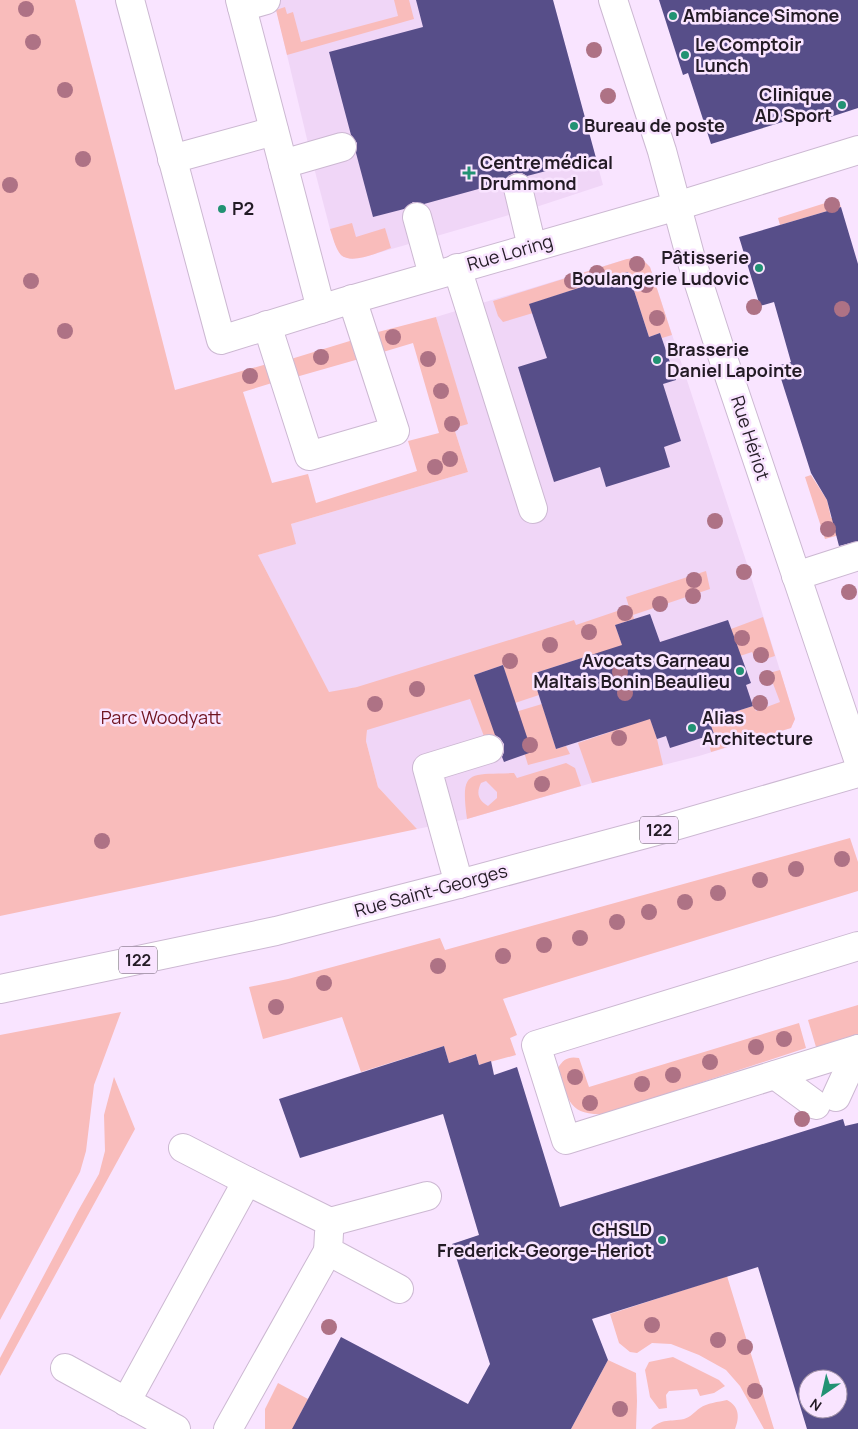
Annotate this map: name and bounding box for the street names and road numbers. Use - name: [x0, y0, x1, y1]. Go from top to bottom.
- street label: Rue Loring: [464, 228, 555, 276]
- street label: Rue Hériot: [726, 392, 776, 483]
- road number: 122: [640, 816, 678, 844]
- street label: Rue Saint-Georges: [352, 858, 510, 922]
- road number: 122: [119, 946, 157, 974]

